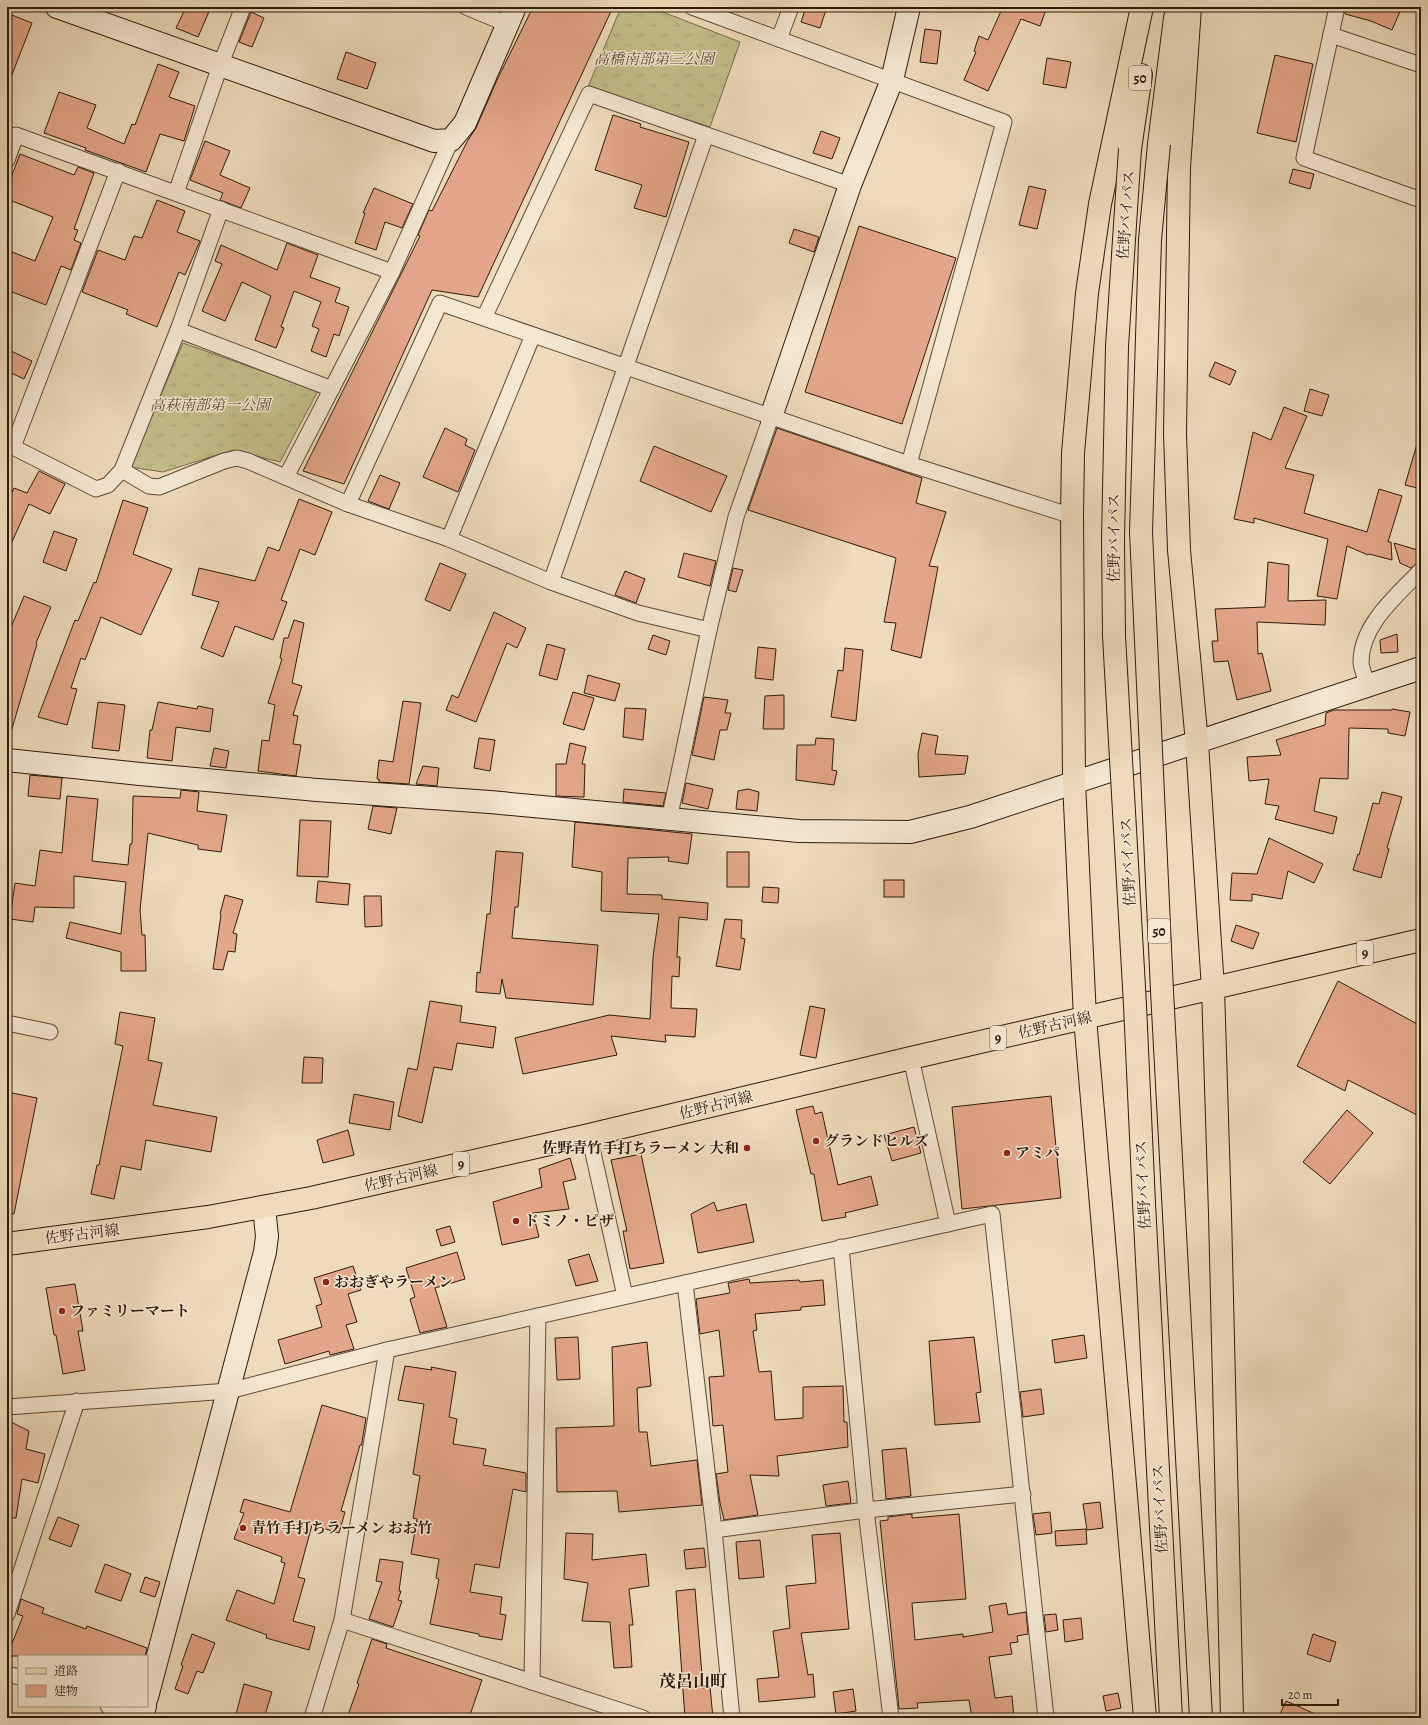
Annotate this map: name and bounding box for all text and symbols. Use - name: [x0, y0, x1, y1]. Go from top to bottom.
- park label: 高橋南部第三公園: [594, 49, 717, 69]
- road number: 50: [1129, 66, 1151, 90]
- street label: 佐野バイパス: [1113, 170, 1139, 260]
- park label: 高萩南部第一公園: [150, 395, 273, 415]
- street label: 佐野バイパス: [1104, 493, 1124, 583]
- street label: 佐野バイパス: [1116, 817, 1140, 907]
- road number: 50: [1148, 919, 1170, 943]
- road number: 9: [1357, 941, 1373, 965]
- street label: 佐野古河線: [1016, 1007, 1094, 1043]
- road number: 9: [990, 1026, 1006, 1050]
- street label: 佐野古河線: [677, 1086, 755, 1124]
- place label: グランドヒルズ: [824, 1131, 929, 1151]
- marker: グランドヒルズ: [811, 1136, 821, 1146]
- place label: 佐野青竹手打ちラーメン 大和: [542, 1138, 739, 1158]
- street label: 佐野バイパス: [1131, 1140, 1155, 1230]
- marker: 佐野青竹手打ちラーメン 大和: [742, 1143, 752, 1153]
- place label: アミパ: [1015, 1143, 1060, 1163]
- marker: アミパ: [1002, 1148, 1012, 1158]
- road number: 9: [453, 1152, 469, 1176]
- street label: 佐野古河線: [362, 1160, 440, 1196]
- place label: ドミノ・ピザ: [524, 1211, 614, 1231]
- marker: ドミノ・ピザ: [511, 1216, 521, 1226]
- street label: 佐野古河線: [44, 1220, 120, 1248]
- place label: おおぎやラーメン: [334, 1272, 453, 1292]
- marker: おおぎやラーメン: [321, 1277, 331, 1287]
- place label: ファミリーマート: [70, 1301, 190, 1321]
- marker: ファミリーマート: [57, 1306, 67, 1316]
- street label: 佐野バイパス: [1148, 1464, 1172, 1554]
- place label: 青竹手打ちラーメン おお竹: [251, 1518, 433, 1538]
- marker: 青竹手打ちラーメン おお竹: [238, 1523, 248, 1533]
- legend: [18, 1655, 148, 1707]
- text: 道路: [54, 1663, 78, 1679]
- district label: 茂呂山町: [659, 1670, 727, 1693]
- scale bar: [1282, 1681, 1338, 1707]
- text: 建物: [54, 1683, 78, 1699]
- text: 20 m: [1288, 1687, 1312, 1703]

